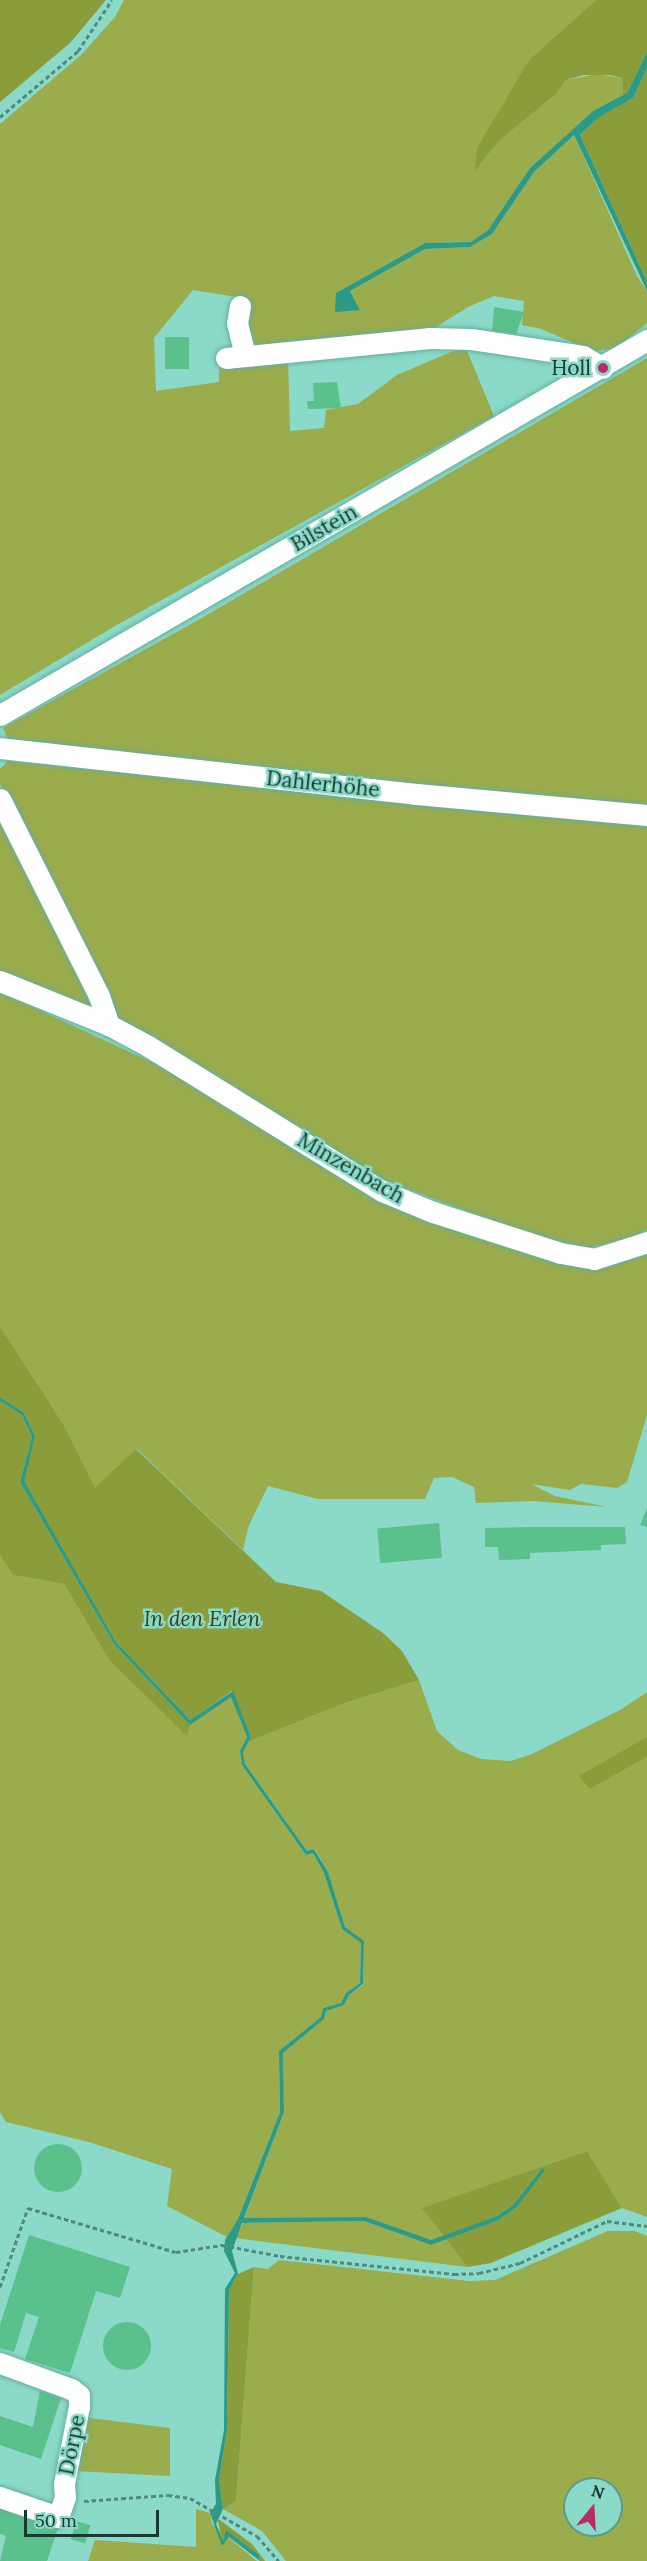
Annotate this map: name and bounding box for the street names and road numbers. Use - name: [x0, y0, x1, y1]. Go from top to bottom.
- street label: Bilstein: [286, 499, 362, 557]
- street label: Dahlerhöhe: [265, 766, 381, 802]
- street label: Minzenbach: [293, 1127, 409, 1209]
- street label: Dörpe: [54, 2413, 90, 2477]

